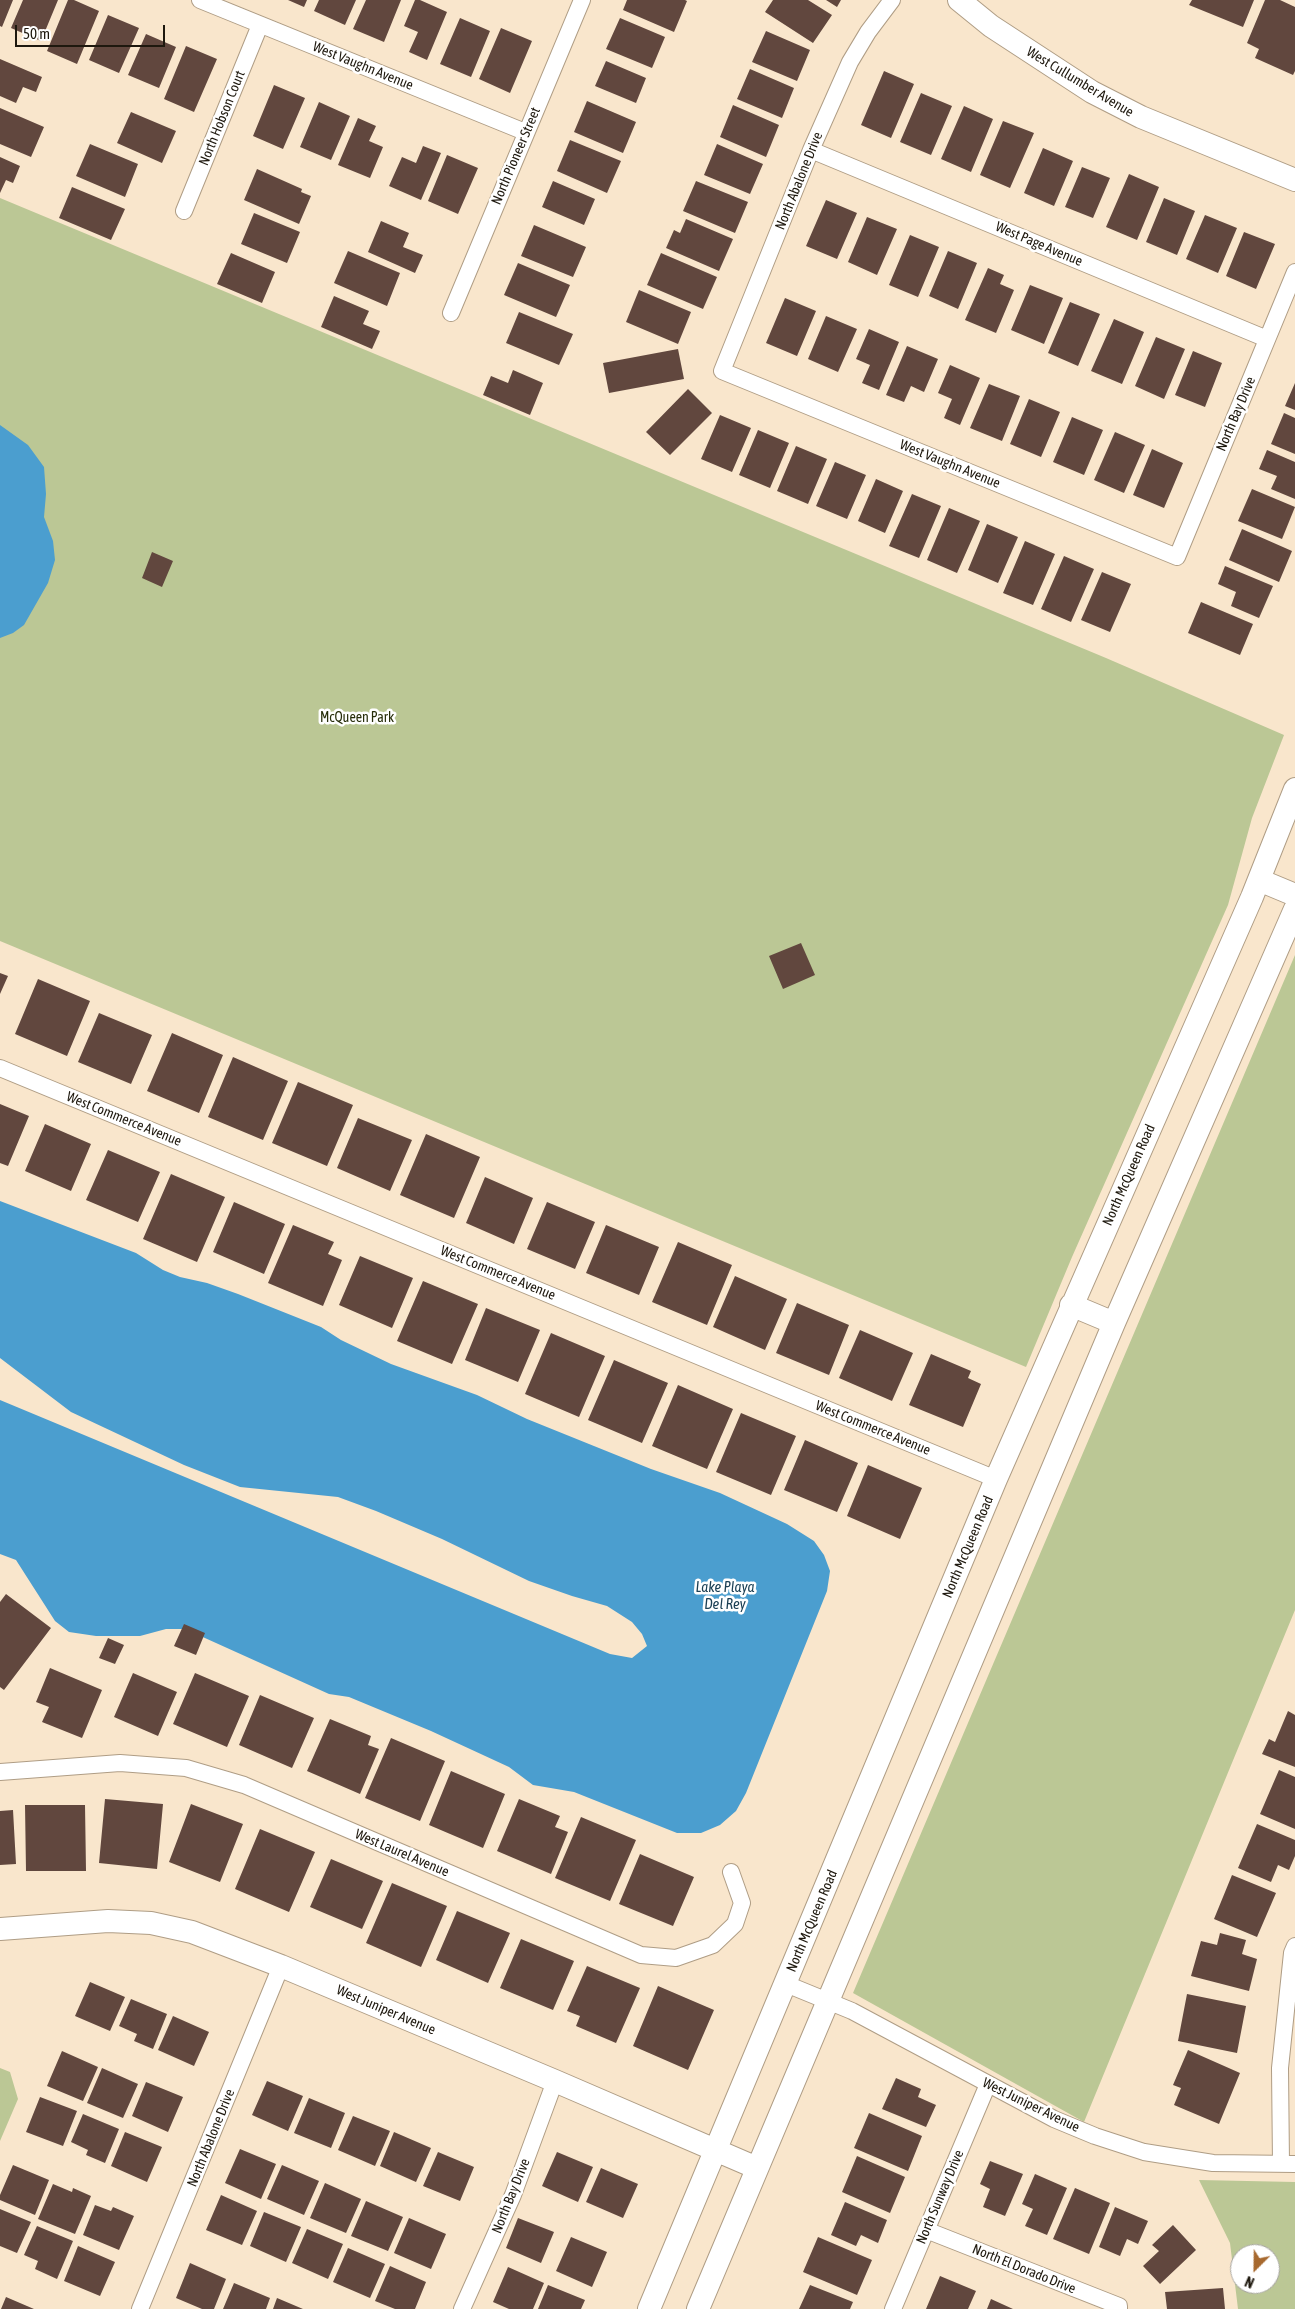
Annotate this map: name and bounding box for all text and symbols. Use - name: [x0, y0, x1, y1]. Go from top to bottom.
- scale bar: [18, 15, 168, 47]
- text: 50 m: [23, 25, 50, 42]
- street label: West Vaughn Avenue: [310, 38, 416, 94]
- street label: West Cullumber Avenue: [1023, 43, 1137, 121]
- street label: North Hobson Court: [195, 68, 249, 168]
- street label: North Pioneer Street: [488, 105, 544, 207]
- street label: North Abalone Drive: [772, 130, 826, 232]
- street label: West Page Avenue: [993, 218, 1085, 270]
- street label: North Bay Drive: [1213, 374, 1259, 454]
- street label: West Vaughn Avenue: [897, 436, 1003, 492]
- park label: McQueen Park: [320, 710, 394, 726]
- street label: West Commerce Avenue: [64, 1088, 184, 1150]
- street label: North McQueen Road: [1099, 1122, 1159, 1228]
- street label: West Commerce Avenue: [438, 1242, 558, 1304]
- street label: West Commerce Avenue: [813, 1397, 933, 1459]
- street label: North McQueen Road: [939, 1493, 997, 1601]
- water label: Lake Playa Del Rey: [695, 1578, 755, 1613]
- street label: West Laurel Avenue: [352, 1826, 452, 1880]
- street label: North McQueen Road: [783, 1867, 841, 1975]
- street label: West Juniper Avenue: [334, 1982, 438, 2038]
- street label: West Juniper Avenue: [980, 2074, 1082, 2136]
- street label: North Abalone Drive: [184, 2087, 238, 2189]
- street label: North Sunway Drive: [913, 2147, 967, 2247]
- street label: North Bay Drive: [488, 2156, 534, 2236]
- street label: North El Dorado Drive: [970, 2241, 1078, 2297]
- north arrow: [1230, 2244, 1280, 2294]
- text: N: [1243, 2273, 1256, 2291]

